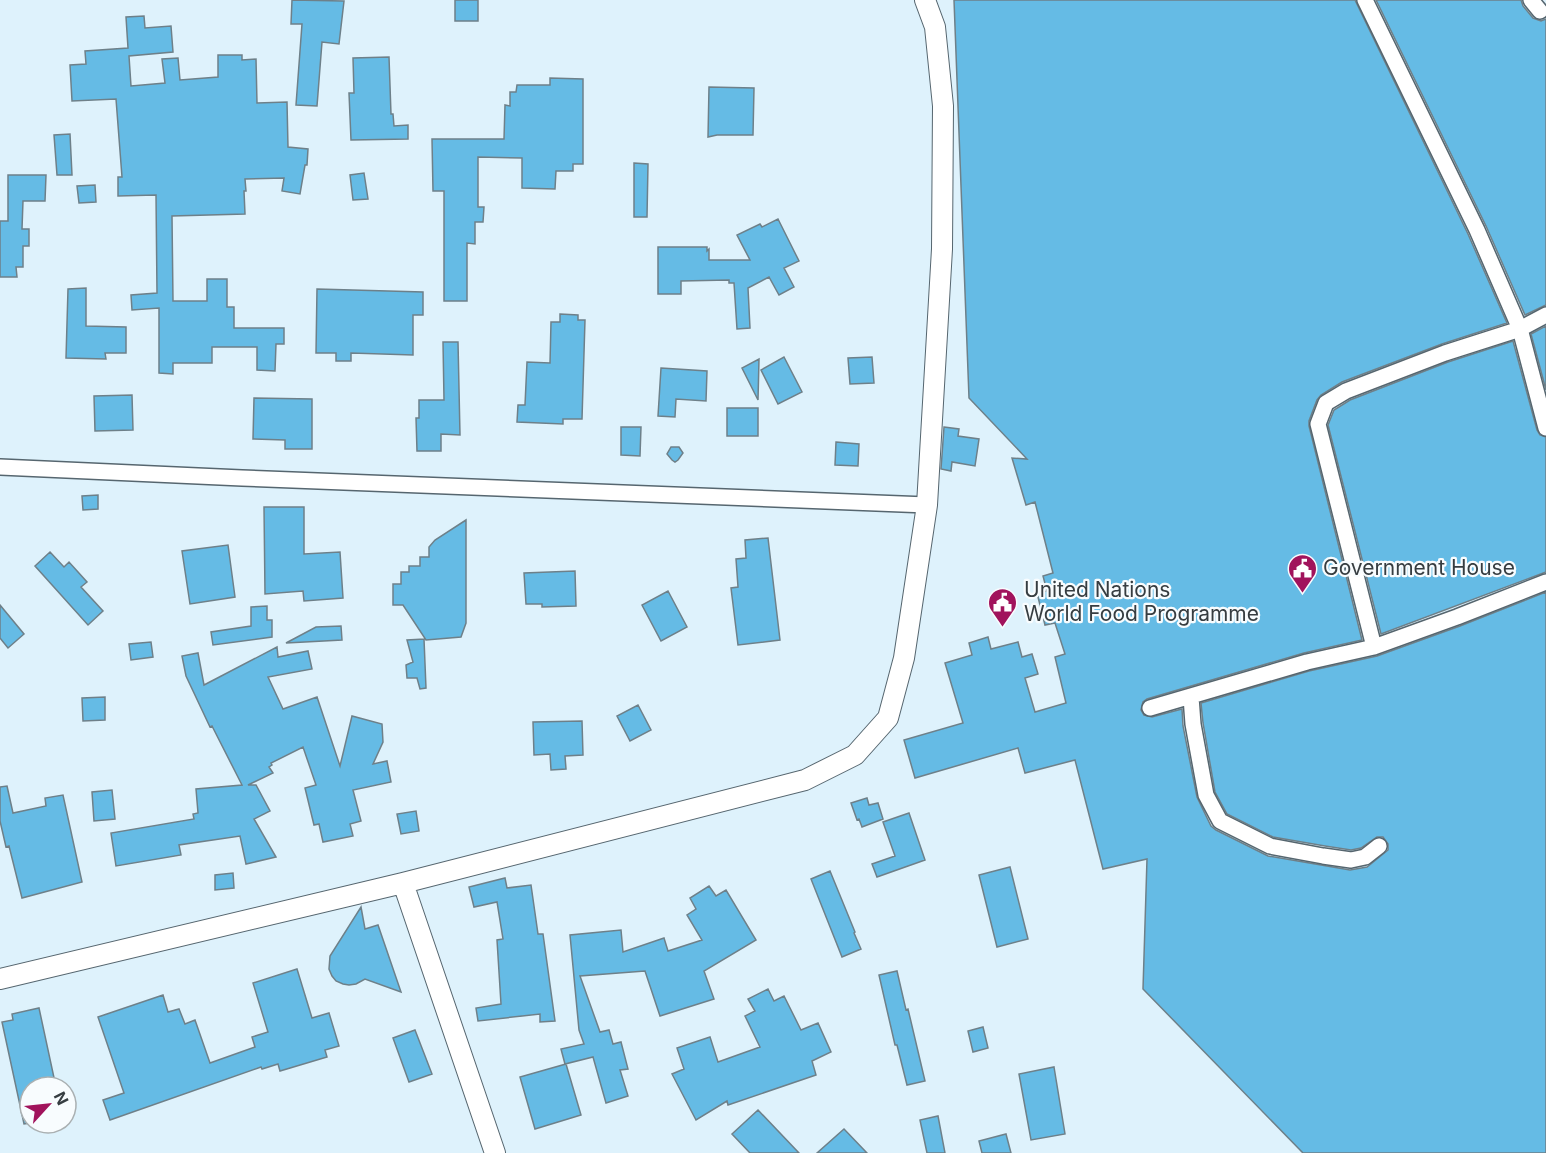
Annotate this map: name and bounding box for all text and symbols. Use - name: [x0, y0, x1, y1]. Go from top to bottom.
- public building icon: Government House: [1286, 552, 1318, 594]
- place label: Government House: [1323, 555, 1515, 580]
- place label: United Nations World Food Programme: [1024, 577, 1259, 626]
- public building icon: United Nations World Food Programme: [987, 586, 1019, 628]
- north arrow: [18, 1075, 78, 1135]
- text: N: [50, 1088, 73, 1108]

